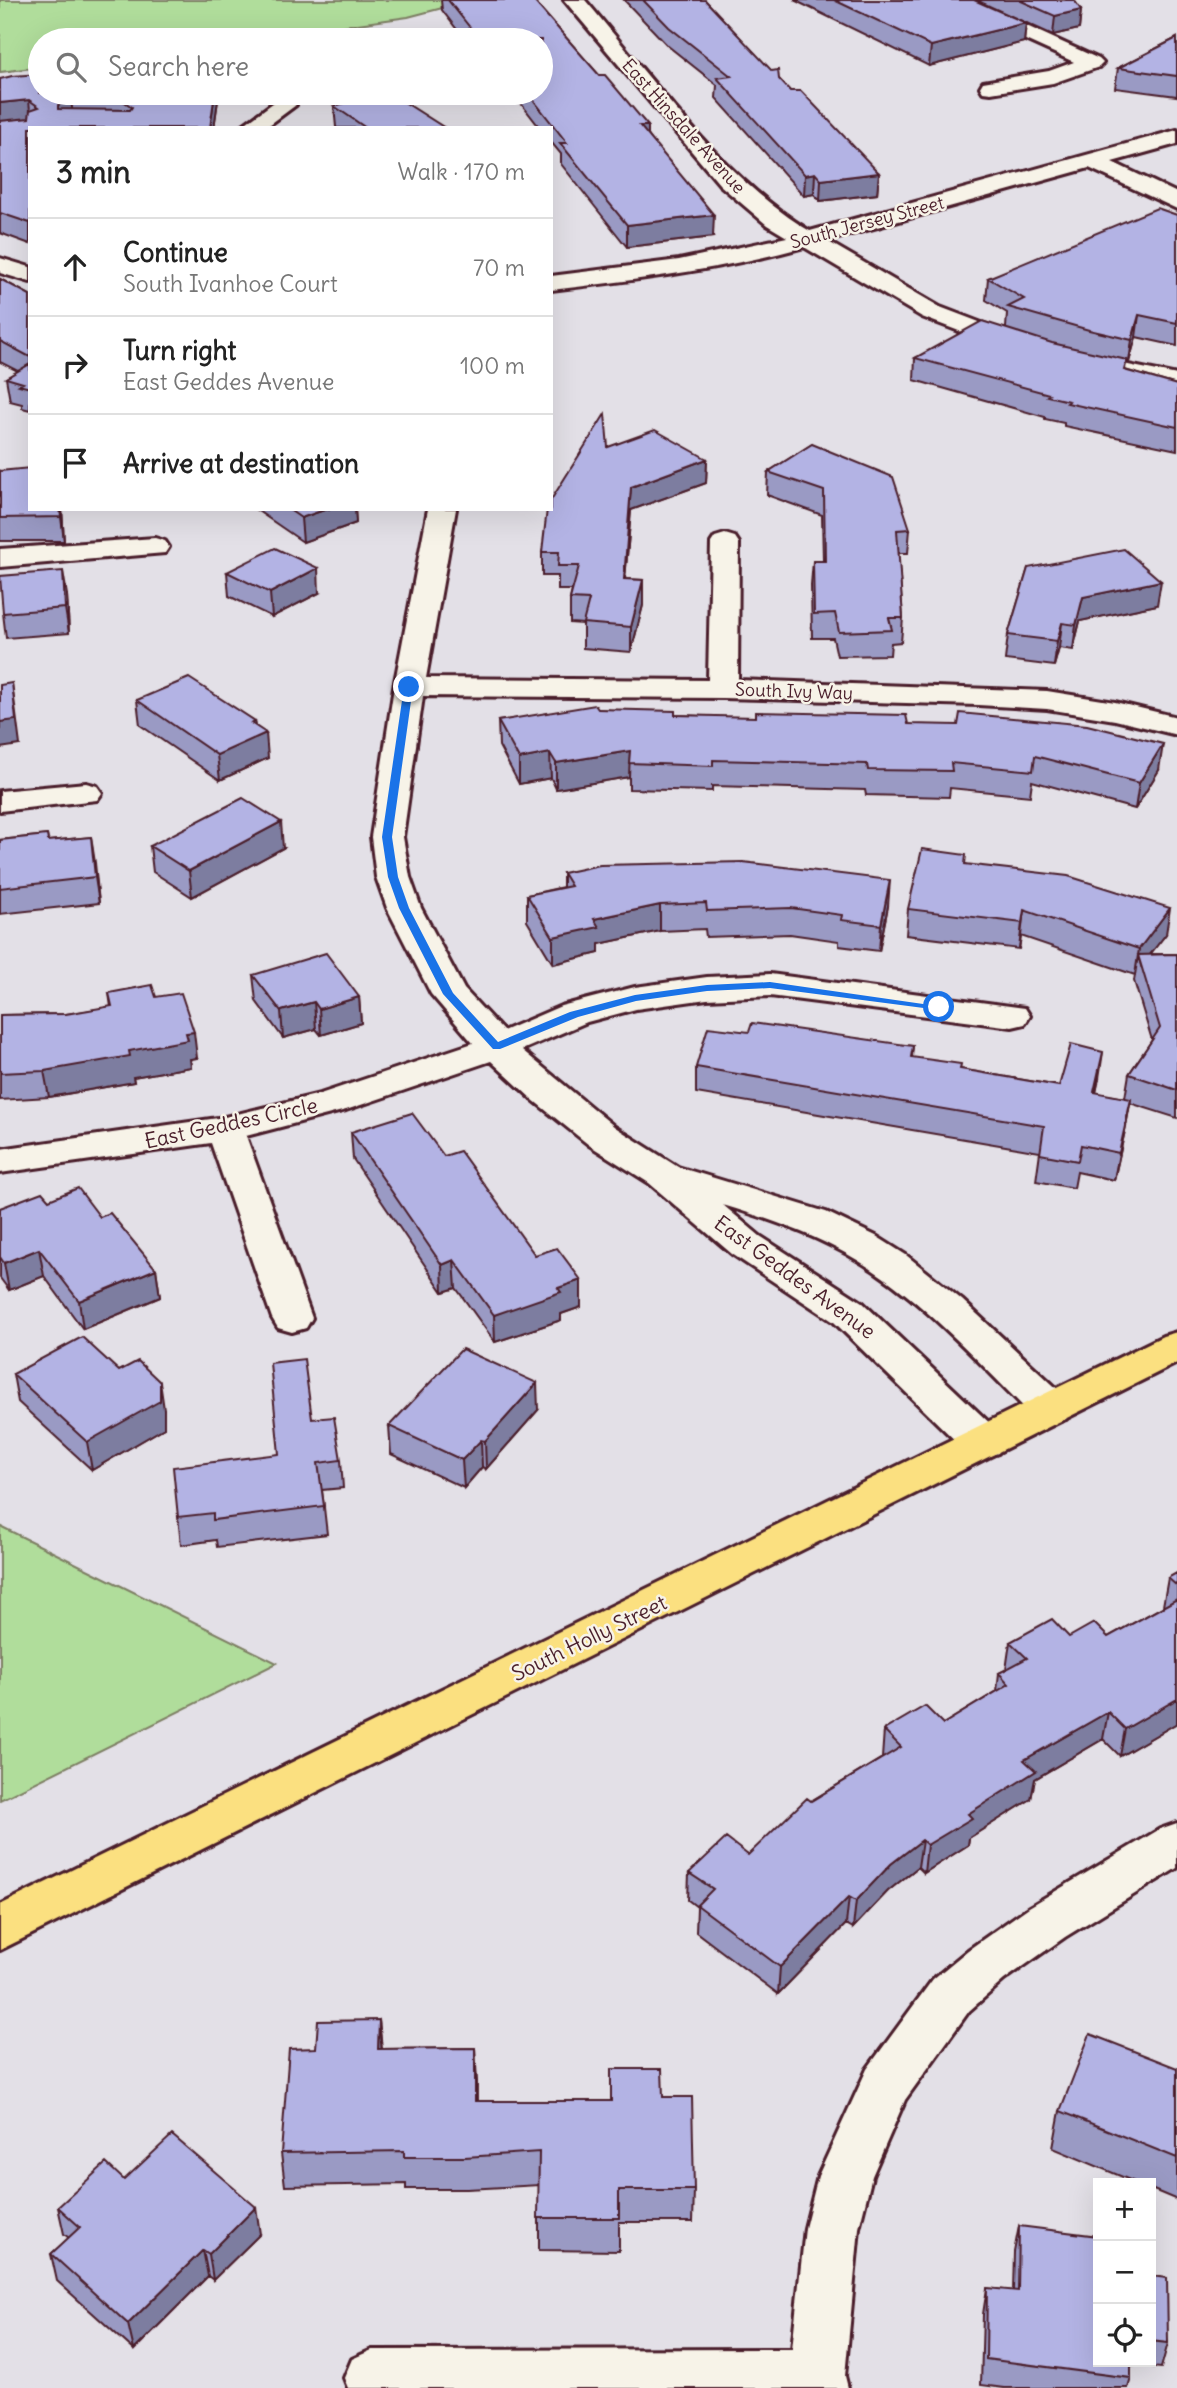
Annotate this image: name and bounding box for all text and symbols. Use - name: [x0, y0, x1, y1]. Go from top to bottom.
- search box: [28, 28, 553, 105]
- icon: search: [52, 48, 90, 86]
- text: Search here: [108, 50, 249, 83]
- street label: East Hinsdale Avenue: [617, 54, 751, 198]
- text: 3 min: [56, 153, 131, 191]
- text: Walk · 170 m: [398, 157, 525, 186]
- street label: South Jersey Street: [788, 190, 946, 254]
- text: Continue: [123, 236, 228, 269]
- icon: ahead: [56, 248, 94, 286]
- text: 70 m: [473, 253, 525, 282]
- text: South Ivanhoe Court: [123, 269, 338, 298]
- text: Turn right: [123, 334, 236, 367]
- icon: right: [56, 346, 94, 384]
- text: 100 m: [460, 351, 525, 380]
- text: East Geddes Avenue: [123, 367, 334, 396]
- icon: arrive: [56, 444, 94, 482]
- text: Arrive at destination: [123, 447, 359, 480]
- route end: [393, 671, 424, 702]
- street label: South Ivy Way: [735, 677, 853, 705]
- route start: [923, 991, 954, 1022]
- street label: East Geddes Circle: [142, 1091, 320, 1155]
- street label: East Geddes Avenue: [709, 1209, 881, 1345]
- street label: South Holly Street: [507, 1589, 671, 1687]
- map controls: [1093, 2178, 1156, 2367]
- button: +: [1093, 2178, 1156, 2241]
- button: −: [1093, 2241, 1156, 2304]
- button: locate: [1093, 2304, 1156, 2367]

